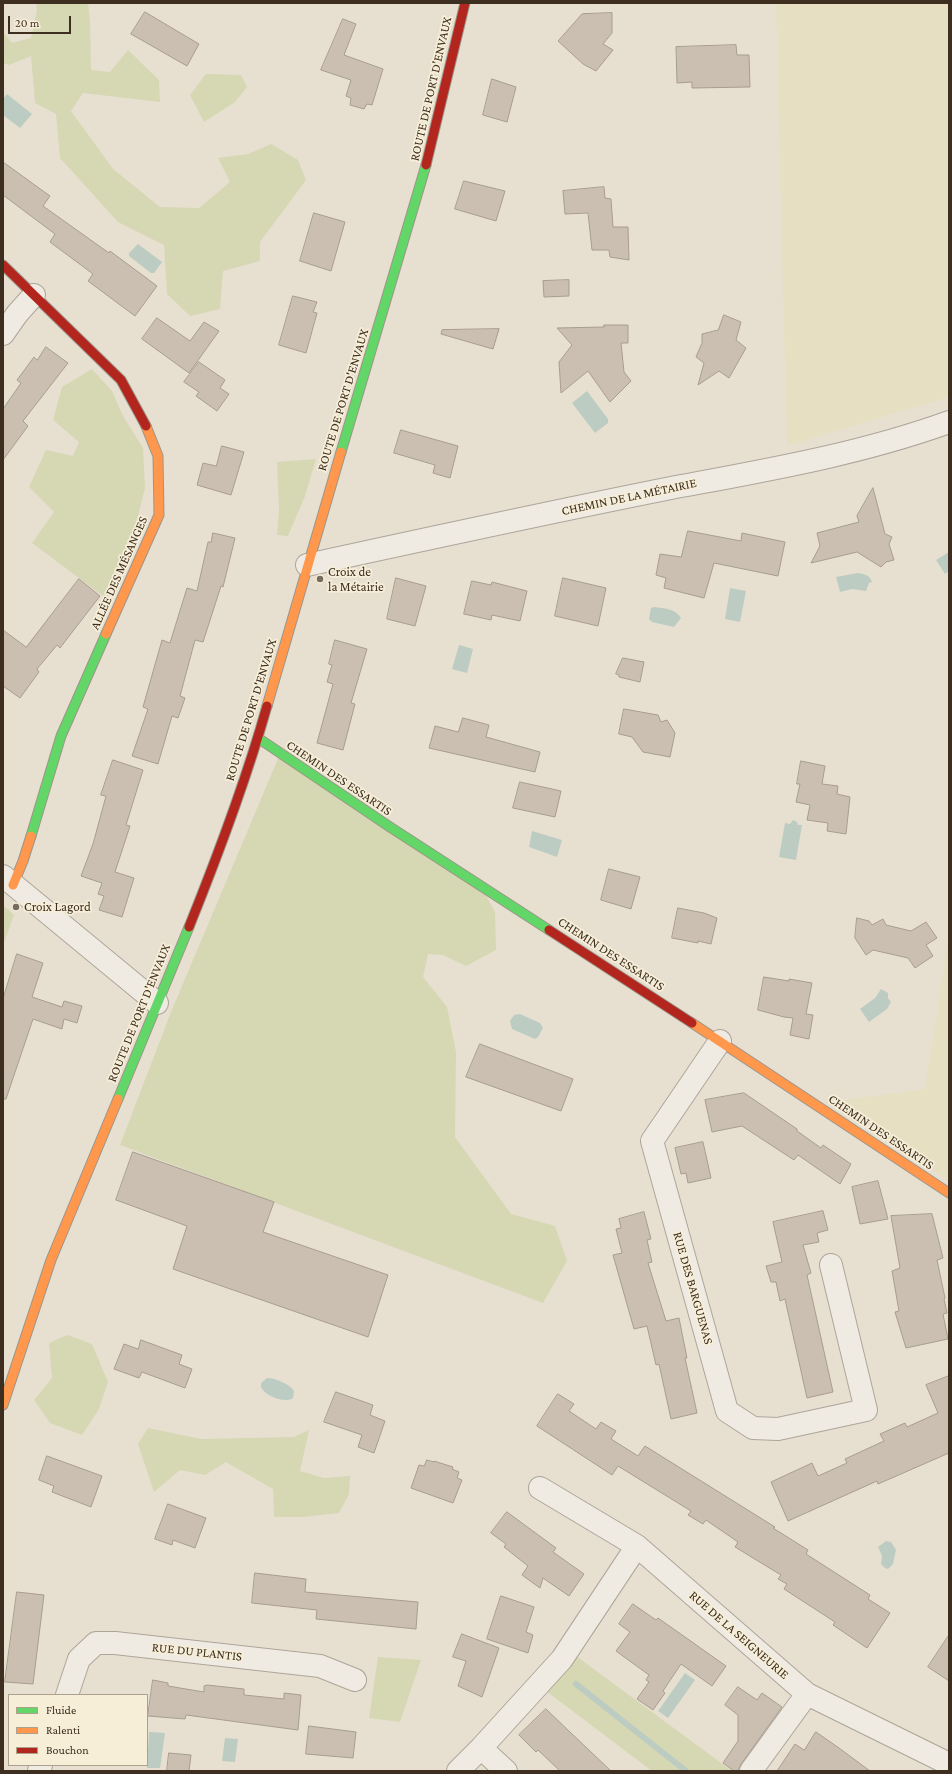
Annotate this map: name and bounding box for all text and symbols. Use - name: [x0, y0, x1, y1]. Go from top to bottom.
- scale bar: [10, 8, 73, 34]
- street label: ROUTE DE PORT D'ENVAUX: [407, 15, 455, 163]
- text: 20 m: [15, 16, 39, 30]
- street label: ROUTE DE PORT D'ENVAUX: [314, 327, 372, 473]
- street label: CHEMIN DE LA MÉTAIRIE: [560, 475, 698, 519]
- street label: ALLÉE DES MÉSANGES: [87, 514, 151, 632]
- place label: Croix de la Métairie: [328, 564, 384, 595]
- marker: Croix de la Métairie: [315, 574, 325, 584]
- street label: ROUTE DE PORT D'ENVAUX: [222, 637, 280, 783]
- street label: CHEMIN DES ESSARTIS: [283, 737, 395, 819]
- place label: Croix Lagord: [24, 899, 91, 915]
- marker: Croix Lagord: [11, 902, 21, 912]
- street label: CHEMIN DES ESSARTIS: [555, 914, 667, 994]
- street label: ROUTE DE PORT D'ENVAUX: [104, 942, 174, 1084]
- street label: CHEMIN DES ESSARTIS: [825, 1091, 937, 1173]
- street label: RUE DES BARGUENAS: [669, 1230, 717, 1346]
- street label: RUE DE LA SEIGNEURIE: [686, 1587, 792, 1683]
- street label: RUE DU PLANTIS: [151, 1640, 243, 1664]
- legend: [8, 1694, 148, 1766]
- text: Fluide: [46, 1703, 76, 1717]
- text: Ralenti: [46, 1723, 80, 1737]
- text: Bouchon: [46, 1743, 89, 1757]

